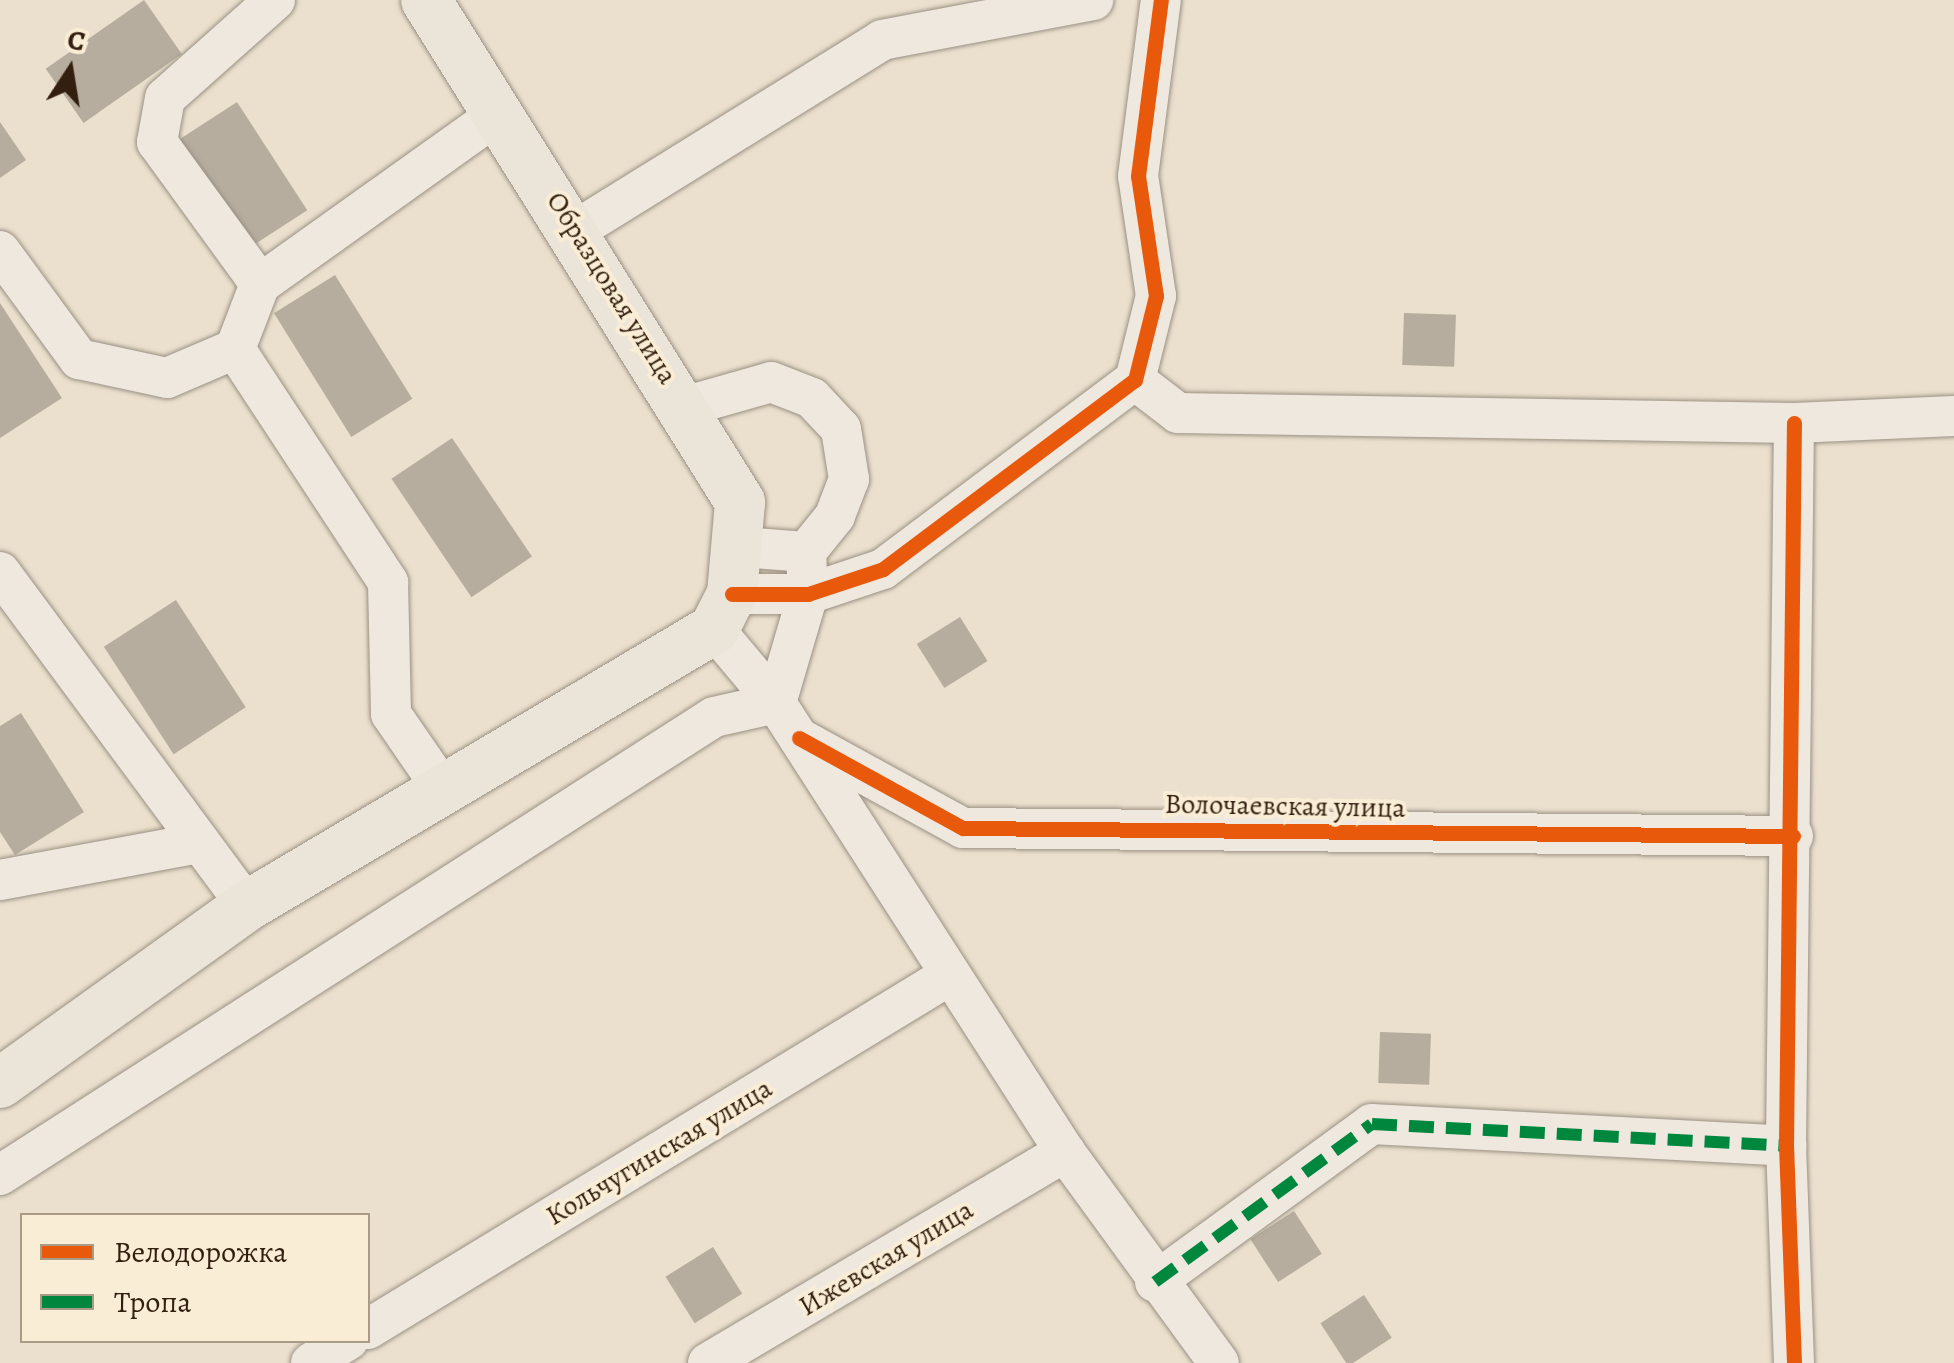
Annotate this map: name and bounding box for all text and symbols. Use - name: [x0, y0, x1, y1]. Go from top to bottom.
- north arrow: [20, 20, 120, 120]
- text: С: [64, 20, 89, 61]
- street label: Образцовая улица: [539, 186, 685, 390]
- street label: Волочаевская улица: [1164, 787, 1406, 825]
- street label: Кольчугинская улица: [540, 1071, 778, 1233]
- street label: Ижевская улица: [793, 1193, 979, 1323]
- legend: [20, 1213, 370, 1343]
- text: Велодорожка: [114, 1232, 287, 1272]
- text: Тропа: [114, 1282, 191, 1322]

